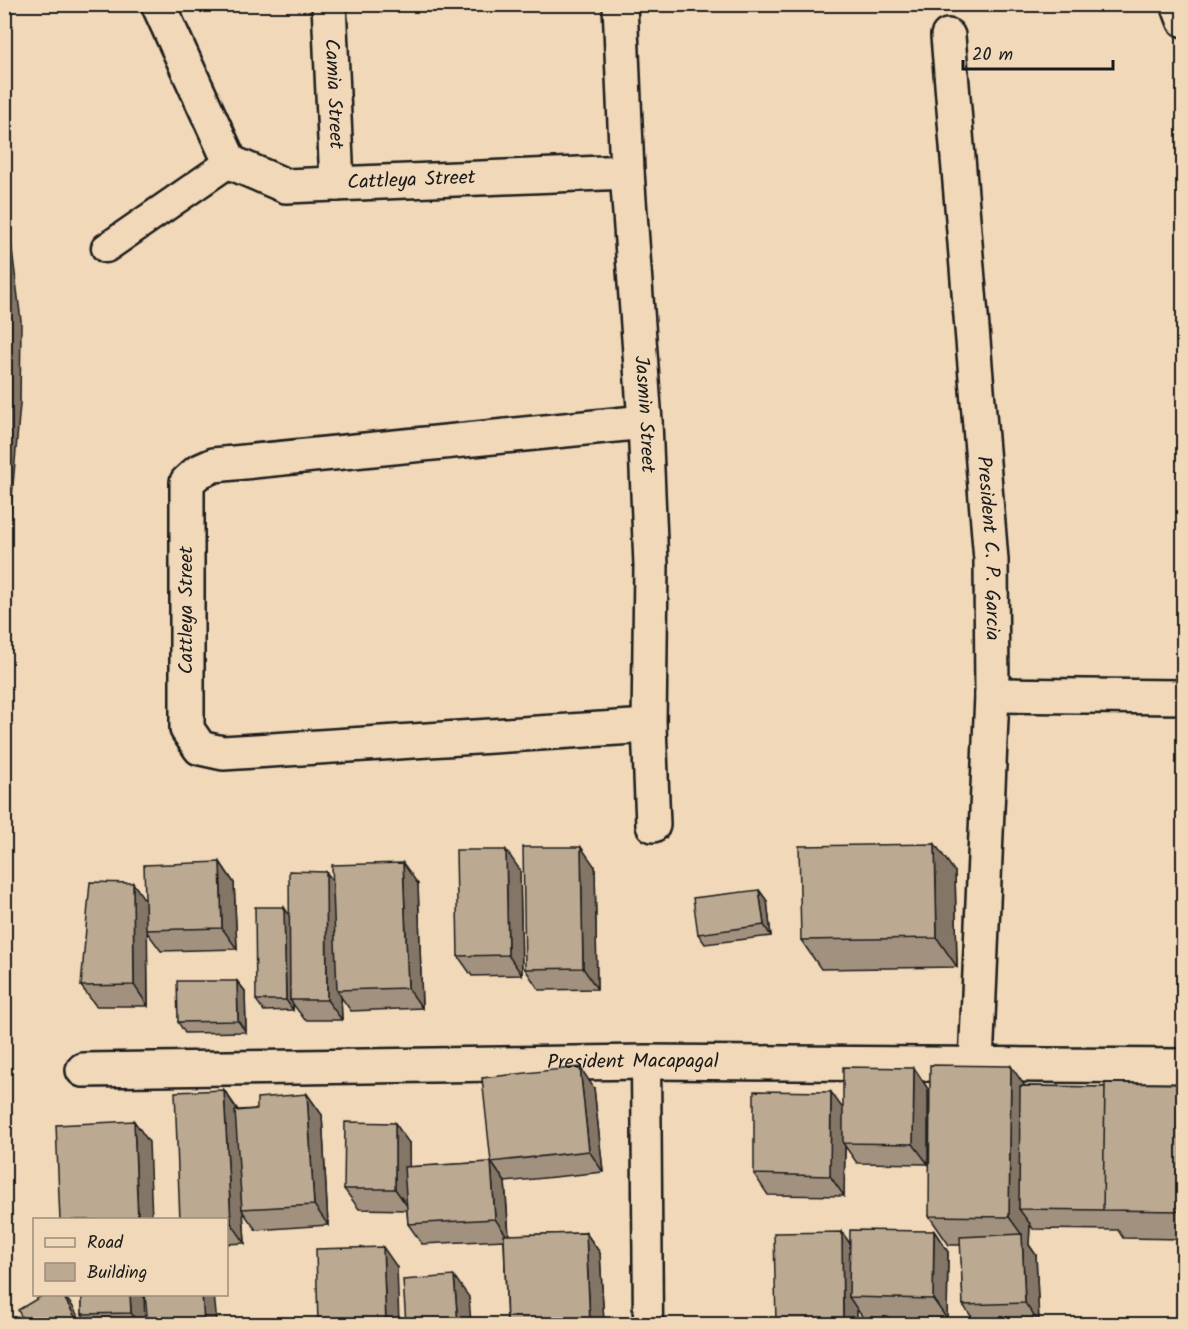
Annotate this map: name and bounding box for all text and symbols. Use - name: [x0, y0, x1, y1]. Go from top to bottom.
- scale bar: [963, 33, 1113, 71]
- street label: Camia Street: [315, 38, 351, 150]
- text: 20 m: [972, 41, 1013, 70]
- street label: Cattleya Street: [347, 162, 476, 199]
- street label: Jasmin Street: [624, 355, 663, 474]
- street label: President C. P. Garcia: [967, 455, 1008, 641]
- street label: Cattleya Street: [171, 546, 203, 674]
- street label: President Macapagal: [547, 1046, 719, 1079]
- legend: [33, 1218, 228, 1296]
- text: Road: [87, 1229, 124, 1258]
- text: Building: [87, 1259, 147, 1288]

